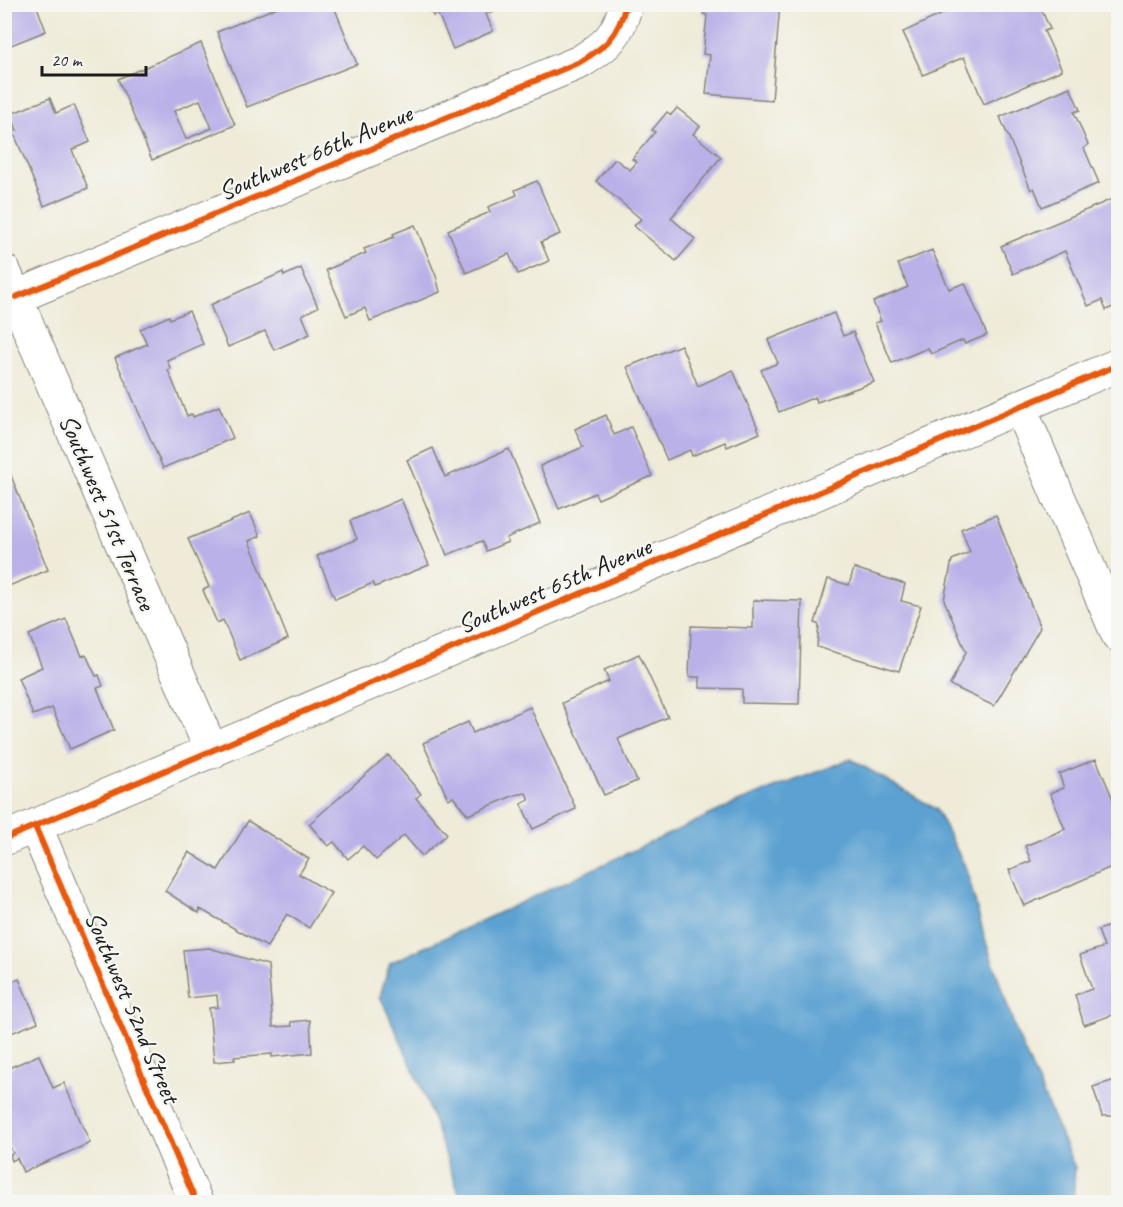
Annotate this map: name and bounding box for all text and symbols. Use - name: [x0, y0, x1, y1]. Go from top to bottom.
- scale bar: [42, 39, 146, 77]
- text: 20 m: [51, 49, 84, 71]
- street label: Southwest 66th Avenue: [213, 96, 418, 208]
- street label: Southwest 51st Terrace: [51, 409, 164, 616]
- street label: Southwest 65th Avenue: [452, 529, 657, 641]
- street label: Southwest 52nd Street: [77, 906, 189, 1110]

